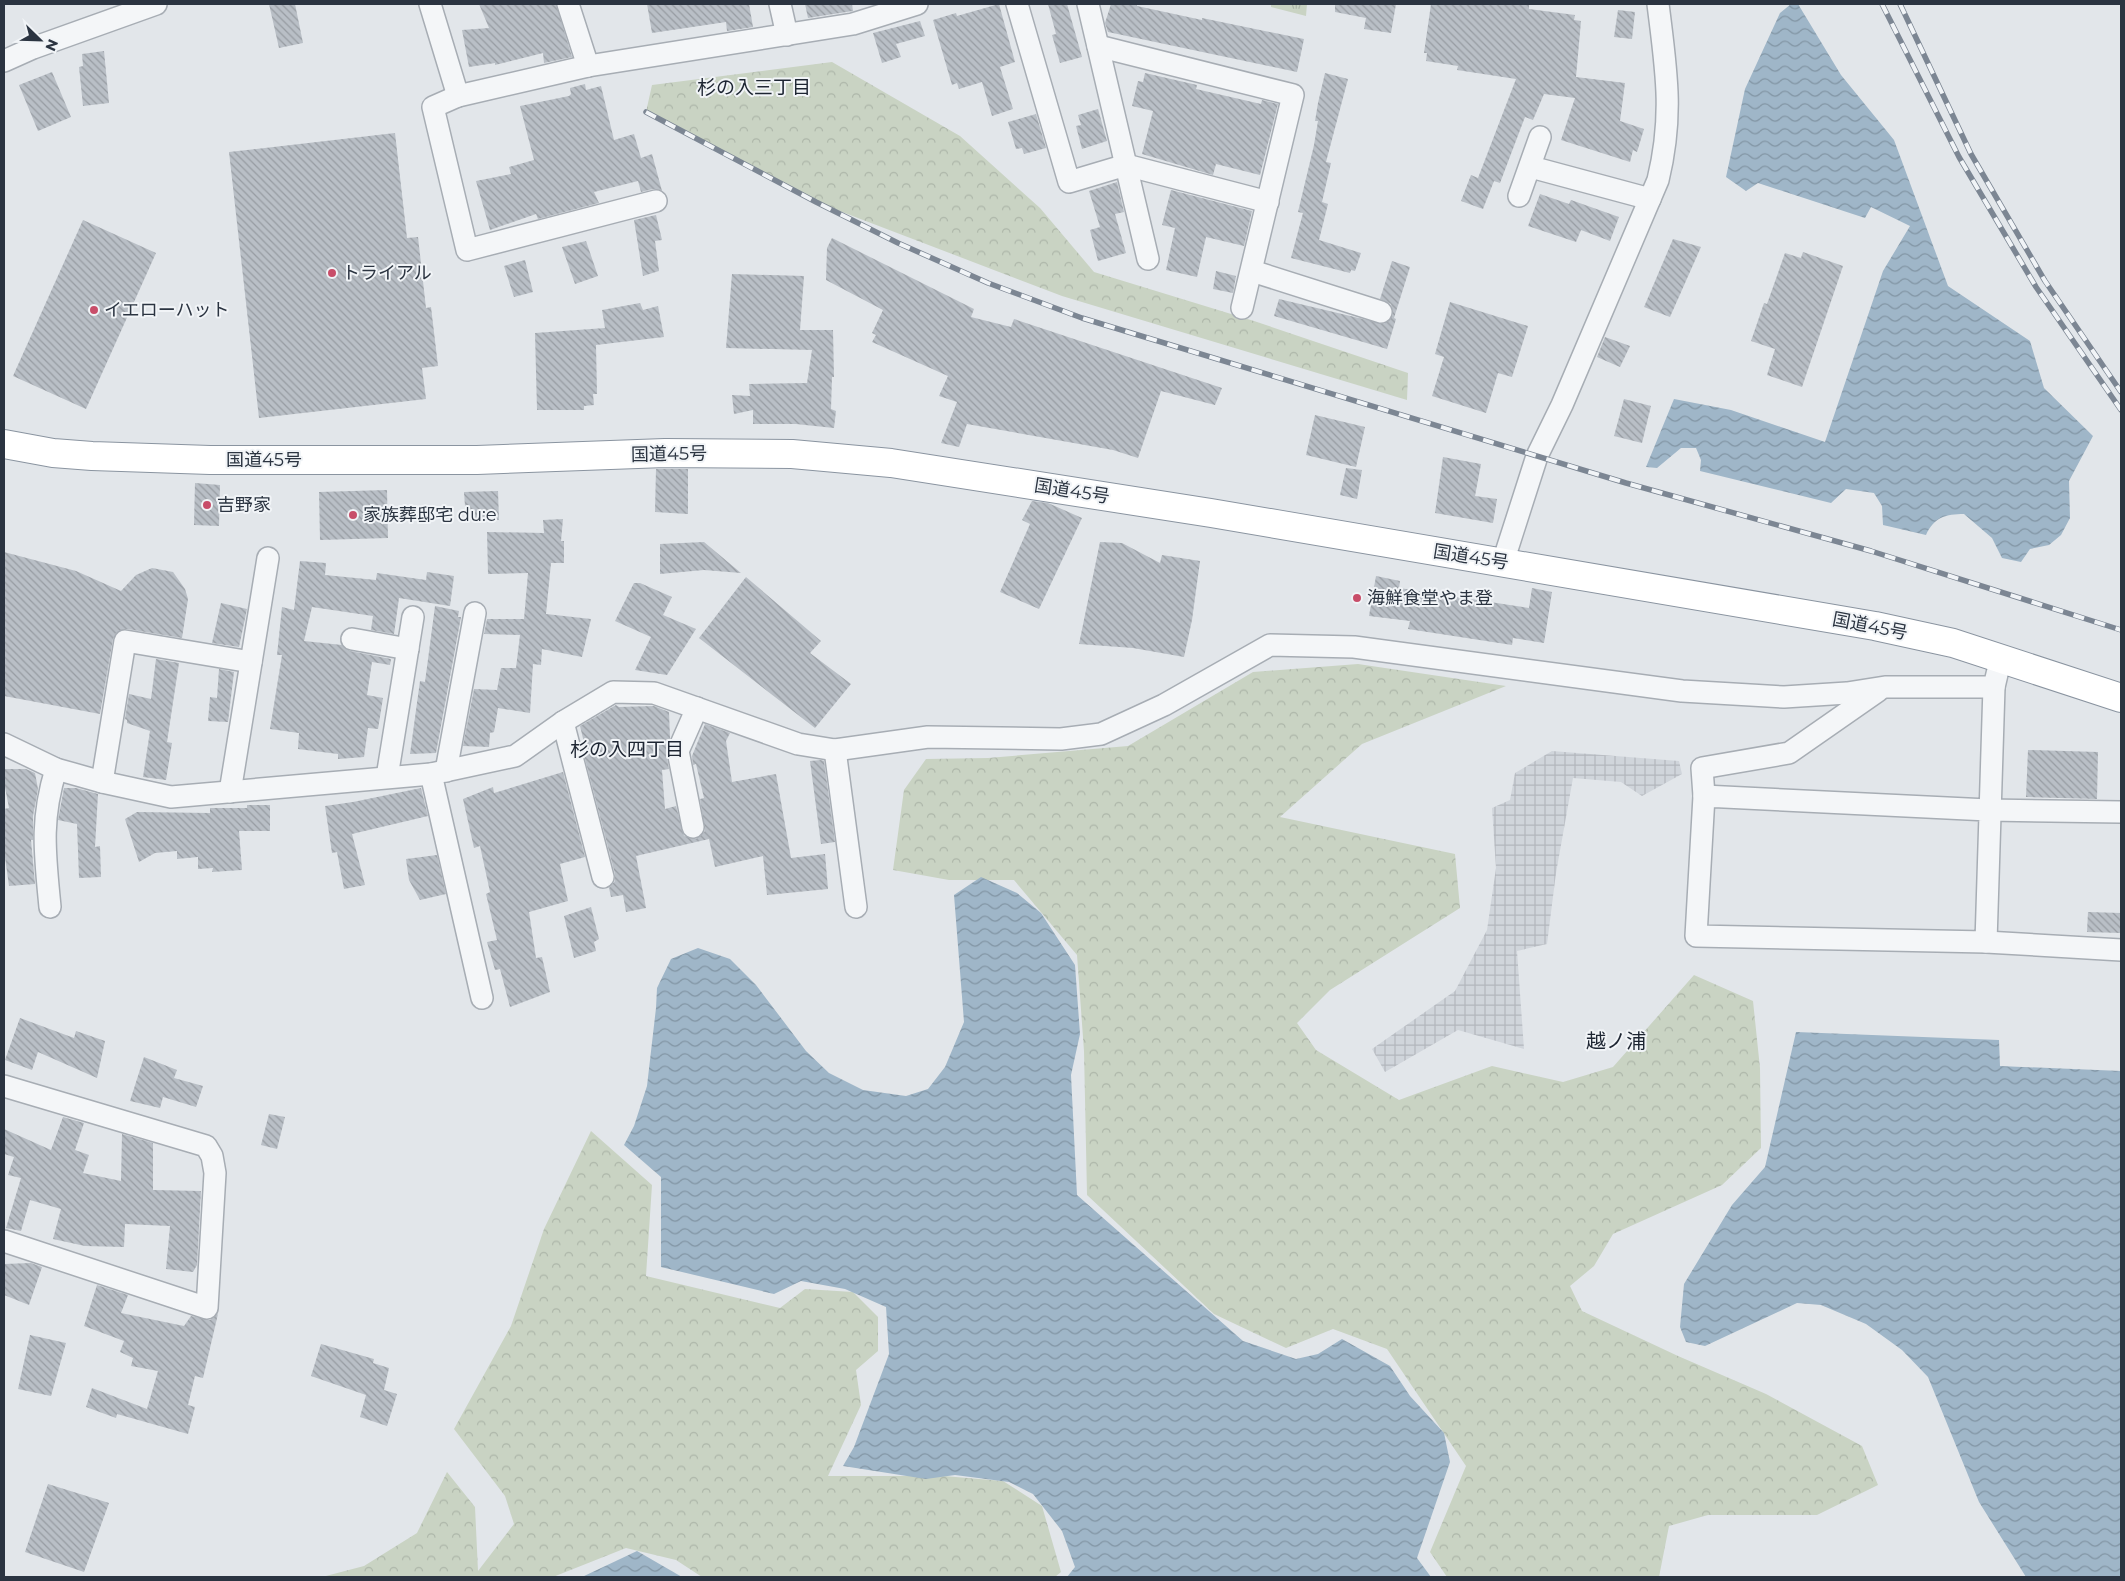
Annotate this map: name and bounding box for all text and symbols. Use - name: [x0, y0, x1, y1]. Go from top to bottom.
- north arrow: [15, 15, 65, 65]
- text: N: [41, 36, 62, 54]
- district label: 杉の入三丁目: [697, 76, 811, 99]
- place label: トライアル: [342, 262, 432, 284]
- marker: トライアル: [326, 267, 338, 279]
- place label: イエローハット: [104, 299, 229, 321]
- marker: イエローハット: [88, 304, 100, 316]
- street label: 国道45号: [631, 442, 707, 466]
- street label: 国道45号: [226, 449, 302, 471]
- street label: 国道45号: [1033, 474, 1111, 508]
- place label: 吉野家: [217, 494, 271, 516]
- marker: 吉野家: [201, 499, 213, 511]
- place label: 家族葬邸宅 du:e: [363, 504, 497, 526]
- marker: 家族葬邸宅 du:e: [347, 509, 359, 521]
- street label: 国道45号: [1432, 540, 1510, 574]
- place label: 海鮮食堂やま登: [1367, 587, 1493, 609]
- marker: 海鮮食堂やま登: [1351, 592, 1363, 604]
- street label: 国道45号: [1831, 608, 1909, 644]
- district label: 杉の入四丁目: [570, 738, 684, 761]
- district label: 越ノ浦: [1586, 1029, 1646, 1053]

